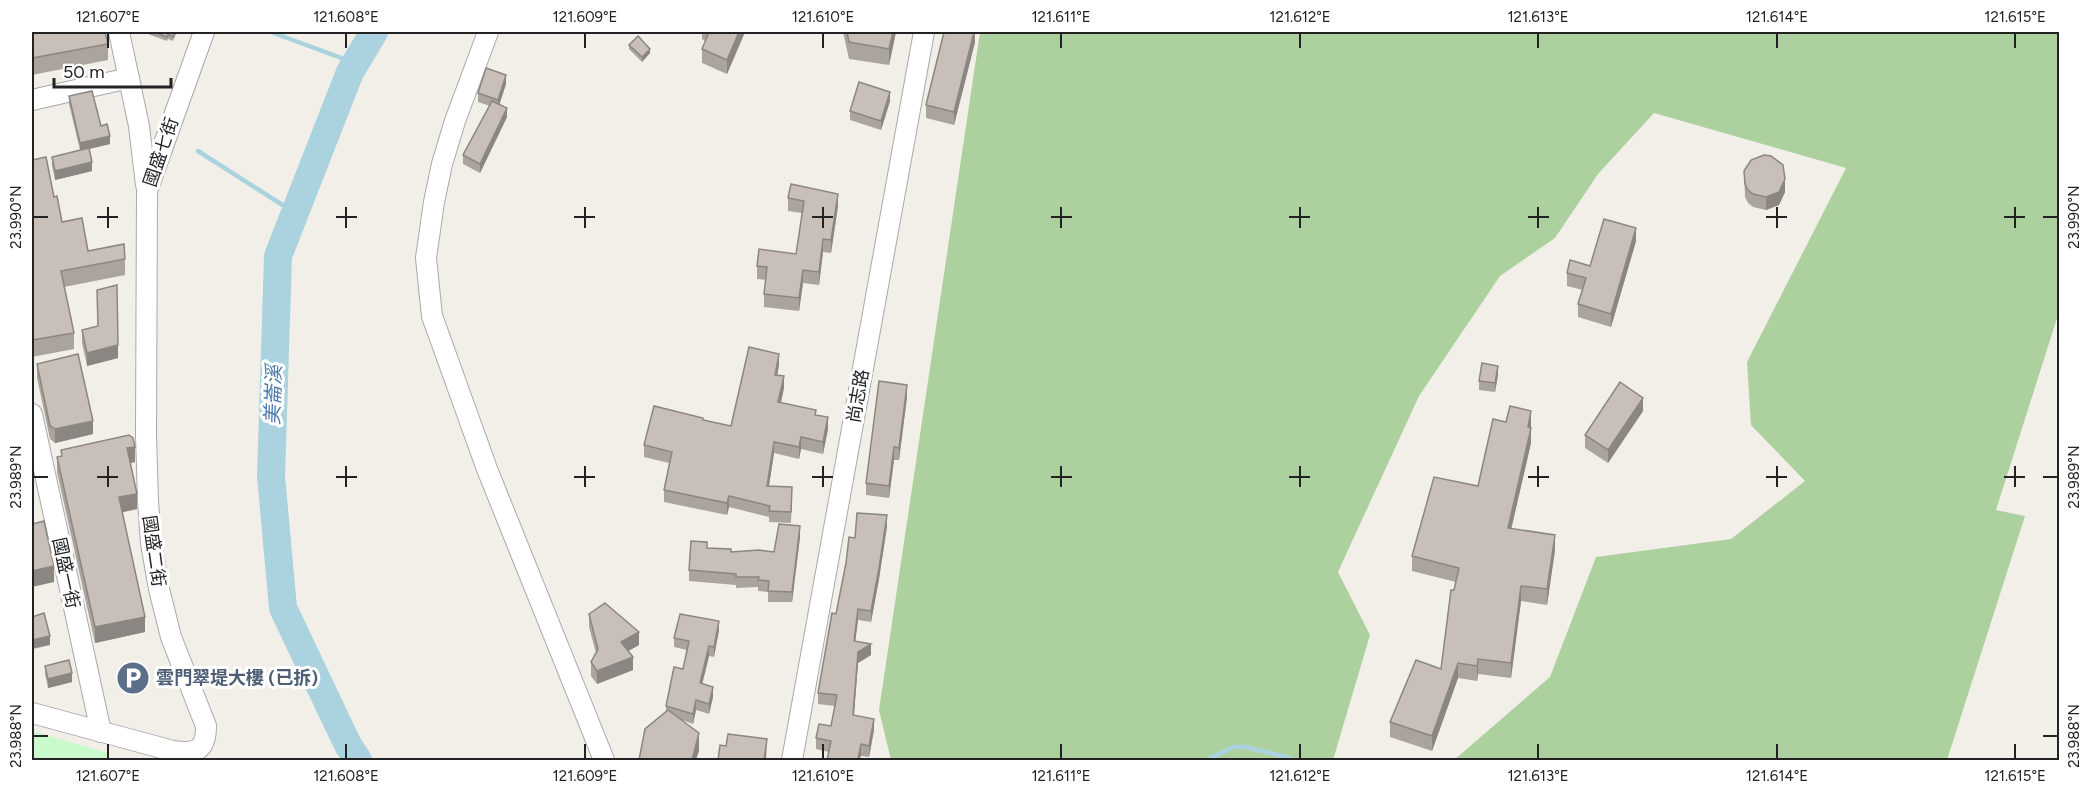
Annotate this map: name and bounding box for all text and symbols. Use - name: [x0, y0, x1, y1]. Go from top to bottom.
- text: 121.607°E: [76, 8, 140, 26]
- text: 121.608°E: [313, 8, 379, 26]
- text: 121.609°E: [553, 8, 617, 26]
- text: 121.610°E: [792, 8, 854, 26]
- text: 121.611°E: [1031, 8, 1091, 26]
- text: 121.612°E: [1269, 8, 1331, 26]
- text: 121.613°E: [1507, 8, 1569, 26]
- text: 121.614°E: [1746, 8, 1808, 26]
- text: 121.615°E: [1984, 8, 2046, 26]
- scale bar: [54, 51, 171, 89]
- text: 50 m: [63, 61, 105, 83]
- street label: 國盛七街: [139, 114, 183, 190]
- text: 23.990°N: [7, 185, 25, 249]
- text: 23.990°N: [2065, 185, 2083, 249]
- water label: 美崙溪: [260, 362, 286, 425]
- street label: 尚志路: [842, 368, 874, 424]
- text: 23.989°N: [7, 445, 25, 509]
- text: 23.989°N: [2065, 445, 2083, 509]
- street label: 國盛二街: [138, 514, 170, 588]
- street label: 國盛一街: [48, 535, 84, 611]
- parking icon: 雲門翠堤大樓 (已拆): [115, 660, 151, 696]
- place label: 雲門翠堤大樓 (已拆): [156, 667, 318, 689]
- text: 23.988°N: [7, 704, 25, 768]
- text: 23.988°N: [2065, 704, 2083, 768]
- text: 121.607°E: [76, 767, 140, 785]
- text: 121.608°E: [313, 767, 379, 785]
- text: 121.609°E: [553, 767, 617, 785]
- text: 121.610°E: [792, 767, 854, 785]
- text: 121.611°E: [1031, 767, 1091, 785]
- text: 121.612°E: [1269, 767, 1331, 785]
- text: 121.613°E: [1507, 767, 1569, 785]
- text: 121.614°E: [1746, 767, 1808, 785]
- text: 121.615°E: [1984, 767, 2046, 785]

